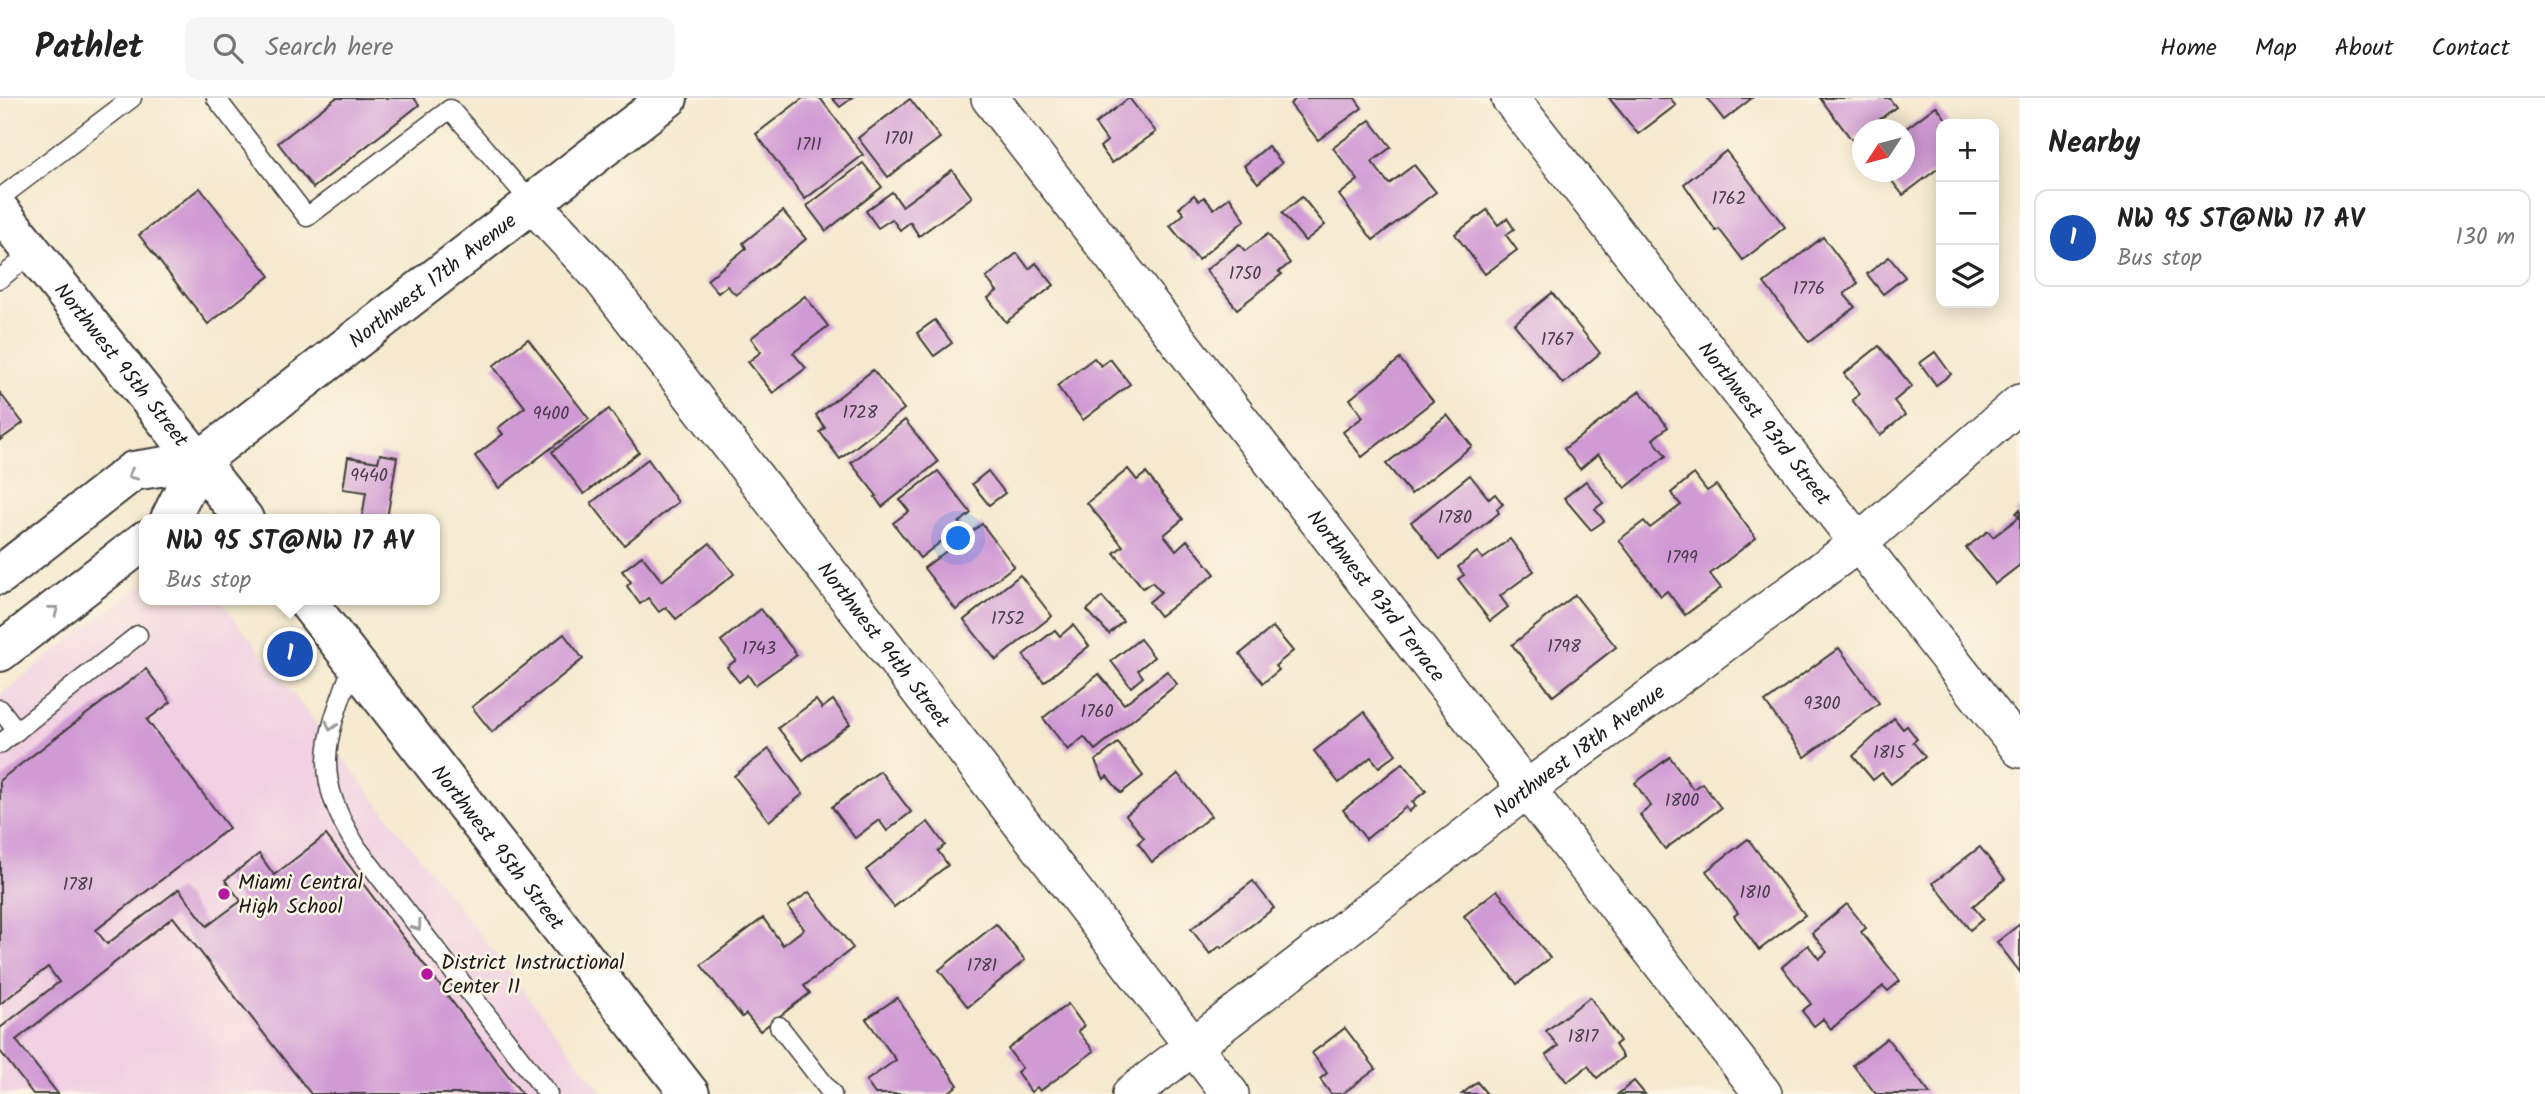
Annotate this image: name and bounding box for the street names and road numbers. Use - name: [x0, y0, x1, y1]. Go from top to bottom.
- street label: Northwest 17th Avenue: [342, 205, 525, 357]
- street label: Northwest 95th Street: [45, 276, 197, 456]
- street label: Northwest 93rd Street: [1689, 335, 1839, 514]
- street label: Northwest 93rd Terrace: [1297, 503, 1453, 690]
- street label: Northwest 94th Street: [808, 555, 958, 736]
- street label: Northwest 18th Avenue: [1486, 676, 1673, 828]
- street label: Northwest 95th Street: [422, 758, 572, 939]

